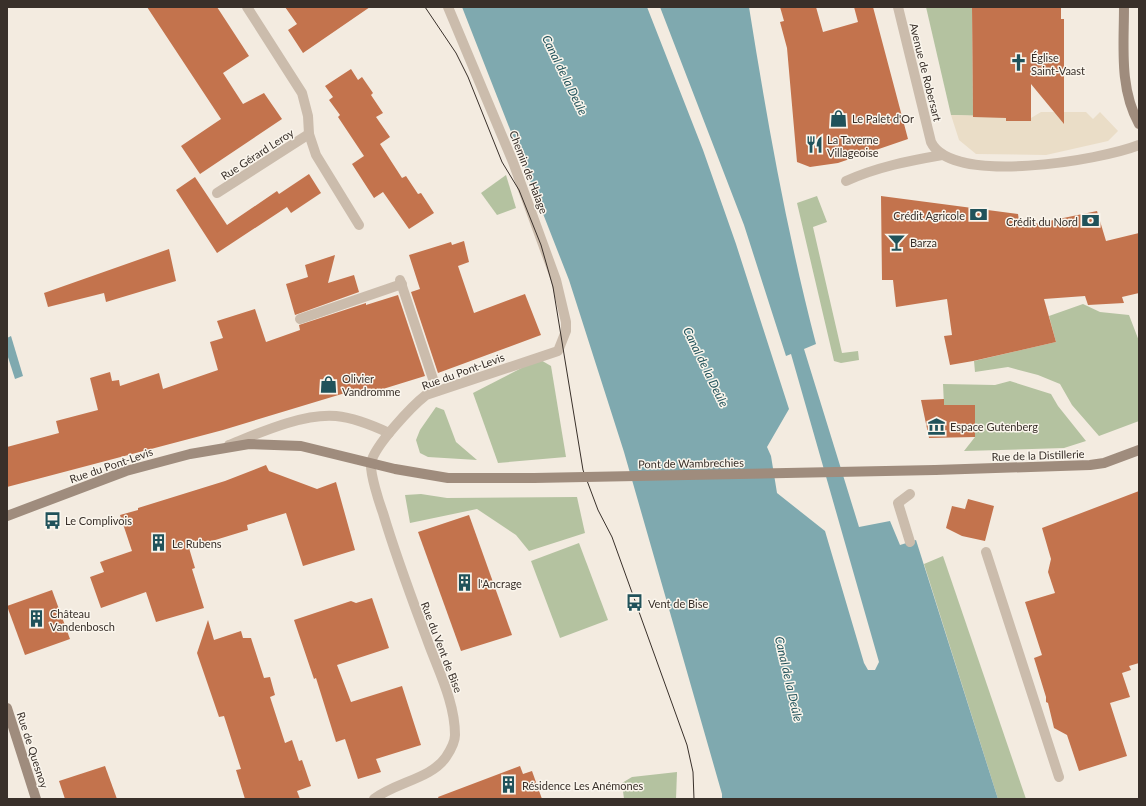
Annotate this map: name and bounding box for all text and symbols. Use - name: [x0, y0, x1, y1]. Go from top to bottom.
- street label: Avenue de Robersart: [907, 21, 945, 123]
- water label: Canal de la Deûle: [539, 33, 591, 118]
- place label: Église Saint-Vaast: [1031, 51, 1085, 77]
- church icon: Église Saint-Vaast: [1008, 53, 1028, 73]
- shop icon: Le Palet d'Or: [829, 108, 849, 128]
- place label: Le Palet d'Or: [852, 112, 914, 125]
- street label: Rue Gérard Leroy: [218, 126, 296, 182]
- street label: Chemin de Halage: [507, 129, 551, 216]
- place label: La Taverne Villageoise: [827, 133, 879, 159]
- restaurant icon: La Taverne Villageoise: [804, 135, 824, 155]
- bank icon: Crédit Agricole: [968, 205, 988, 225]
- place label: Crédit Agricole: [893, 209, 965, 222]
- bank icon: Crédit du Nord: [1081, 211, 1101, 231]
- place label: Crédit du Nord: [1006, 215, 1078, 228]
- bar icon: Barza: [887, 232, 907, 252]
- place label: Barza: [910, 236, 937, 249]
- water label: Canal de la Deûle: [680, 325, 732, 410]
- street label: Rue du Pont-Levis: [420, 350, 506, 392]
- place label: Olivier Vandromme: [342, 372, 401, 398]
- shop icon: Olivier Vandromme: [319, 374, 339, 394]
- museum icon: Espace Gutenberg: [927, 416, 947, 436]
- place label: Espace Gutenberg: [950, 420, 1038, 433]
- street label: Rue du Pont-Levis: [68, 445, 155, 485]
- street label: Rue de la Distillerie: [991, 447, 1085, 463]
- street label: Pont de Wambrechies: [638, 456, 744, 470]
- bus stop icon: Le Complivois: [42, 510, 62, 530]
- place label: Le Complivois: [65, 514, 132, 527]
- building icon: Le Rubens: [149, 533, 169, 553]
- place label: Le Rubens: [172, 537, 222, 550]
- building icon: l'Ancrage: [455, 573, 475, 593]
- place label: l'Ancrage: [478, 577, 522, 590]
- bus stop icon: Vent de Bise: [625, 593, 645, 613]
- place label: Vent de Bise: [648, 597, 708, 610]
- street label: Rue du Vent de Bise: [419, 600, 465, 694]
- place label: Château Vandenbosch: [50, 607, 115, 633]
- building icon: Château Vandenbosch: [27, 609, 47, 629]
- water label: Canal de la Deûle: [772, 635, 806, 723]
- street label: Rue de Quesnoy: [15, 710, 52, 790]
- building icon: Résidence Les Anémones: [499, 775, 519, 795]
- place label: Résidence Les Anémones: [522, 779, 643, 792]

